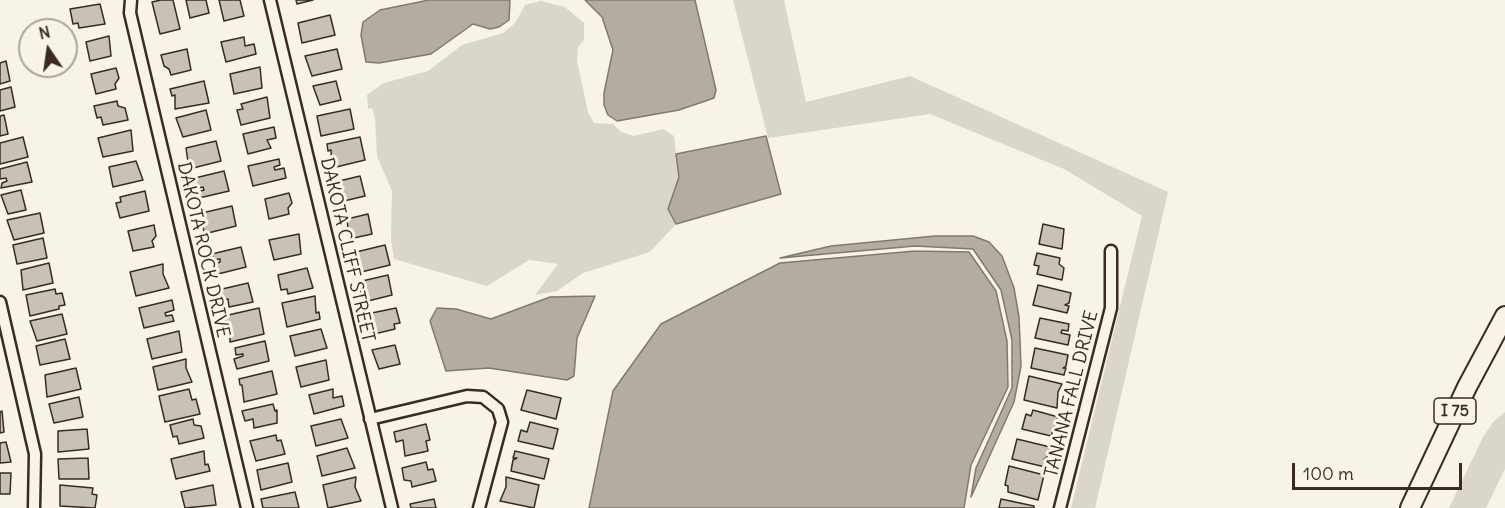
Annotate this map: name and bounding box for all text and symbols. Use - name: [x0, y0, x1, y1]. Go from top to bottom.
- north arrow: [18, 18, 78, 78]
- text: N: [37, 21, 52, 43]
- street label: DAKOTA CLIFF STREET: [315, 156, 379, 344]
- street label: DAKOTA ROCK DRIVE: [172, 160, 234, 340]
- street label: TANANA FALL DRIVE: [1041, 308, 1103, 480]
- road number: I 75: [1434, 398, 1476, 424]
- scale bar: [1295, 451, 1464, 489]
- text: 100 m: [1303, 462, 1354, 485]

